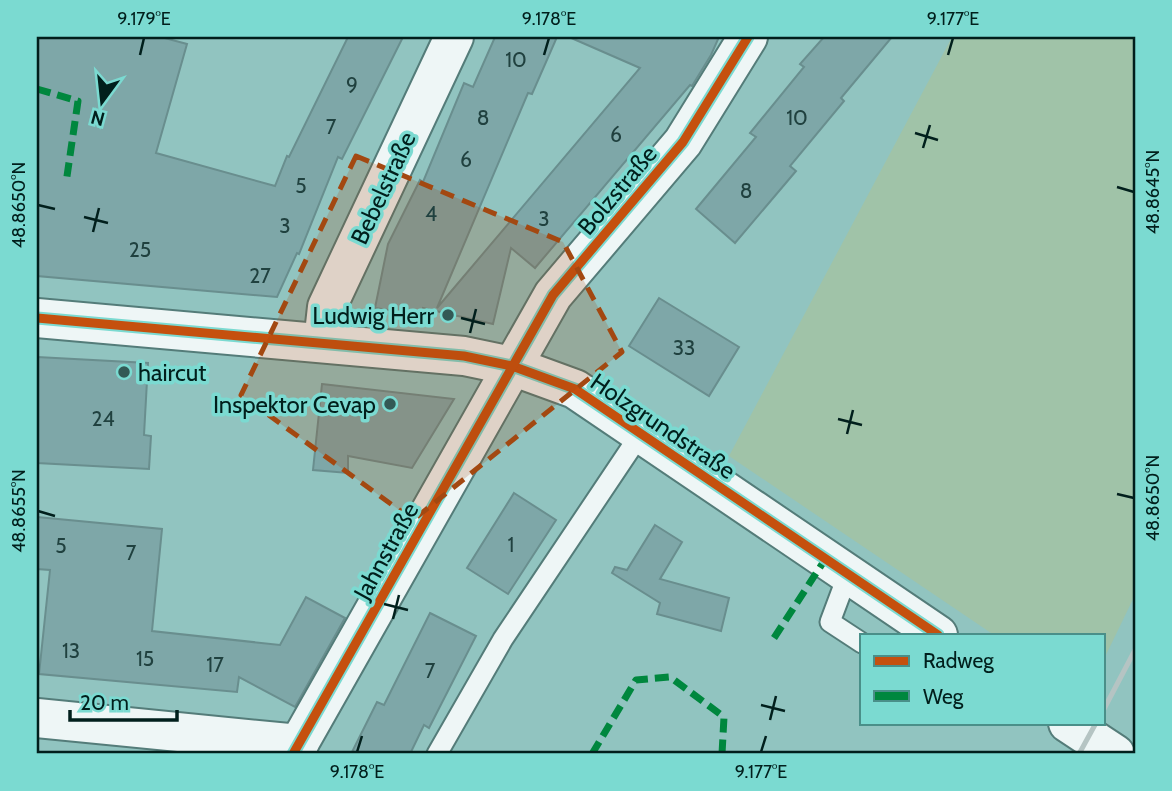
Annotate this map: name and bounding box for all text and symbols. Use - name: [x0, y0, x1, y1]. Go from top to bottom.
- text: 9.179°E: [117, 8, 171, 30]
- text: 9.178°E: [522, 8, 576, 30]
- text: 9.177°E: [927, 8, 979, 30]
- house number: 10: [505, 47, 527, 72]
- north arrow: [66, 66, 136, 136]
- house number: 9: [346, 72, 358, 97]
- text: N: [88, 105, 107, 131]
- house number: 8: [477, 105, 489, 130]
- house number: 10: [786, 105, 808, 130]
- house number: 7: [326, 114, 337, 139]
- house number: 6: [610, 122, 622, 147]
- street label: Bebelstraße: [344, 127, 422, 249]
- street label: Bolzstraße: [571, 140, 663, 240]
- house number: 6: [460, 147, 472, 172]
- text: 48.8645°N: [1142, 150, 1164, 234]
- text: 48.8650°N: [8, 162, 30, 248]
- house number: 5: [295, 173, 307, 198]
- house number: 8: [740, 178, 752, 203]
- house number: 4: [425, 201, 437, 226]
- house number: 3: [538, 206, 550, 231]
- house number: 3: [279, 213, 291, 238]
- house number: 25: [129, 237, 151, 262]
- house number: 27: [249, 263, 271, 288]
- place label: Ludwig Herr: [312, 301, 434, 330]
- marker: Ludwig Herr: [440, 307, 456, 323]
- house number: 33: [673, 335, 695, 360]
- place label: haircut: [138, 358, 206, 387]
- marker: haircut: [116, 364, 132, 380]
- street label: Holzgrundstraße: [585, 367, 741, 485]
- place label: Inspektor Cevap: [213, 390, 376, 419]
- marker: Inspektor Cevap: [382, 396, 398, 412]
- house number: 24: [91, 406, 115, 431]
- text: 48.8650°N: [1142, 455, 1164, 541]
- text: 48.8655°N: [8, 469, 30, 553]
- street label: Jahnstraße: [347, 497, 425, 606]
- house number: 1: [508, 532, 514, 557]
- house number: 5: [55, 533, 67, 558]
- house number: 7: [126, 540, 137, 565]
- legend: [860, 634, 1106, 724]
- house number: 13: [62, 638, 80, 663]
- house number: 15: [136, 646, 154, 671]
- text: Radweg: [923, 648, 994, 673]
- house number: 17: [206, 652, 224, 677]
- house number: 7: [425, 658, 436, 683]
- scale bar: [70, 679, 177, 723]
- text: Weg: [923, 684, 964, 709]
- text: 20 m: [80, 690, 129, 715]
- text: 9.178°E: [330, 761, 384, 783]
- text: 9.177°E: [735, 761, 787, 783]

